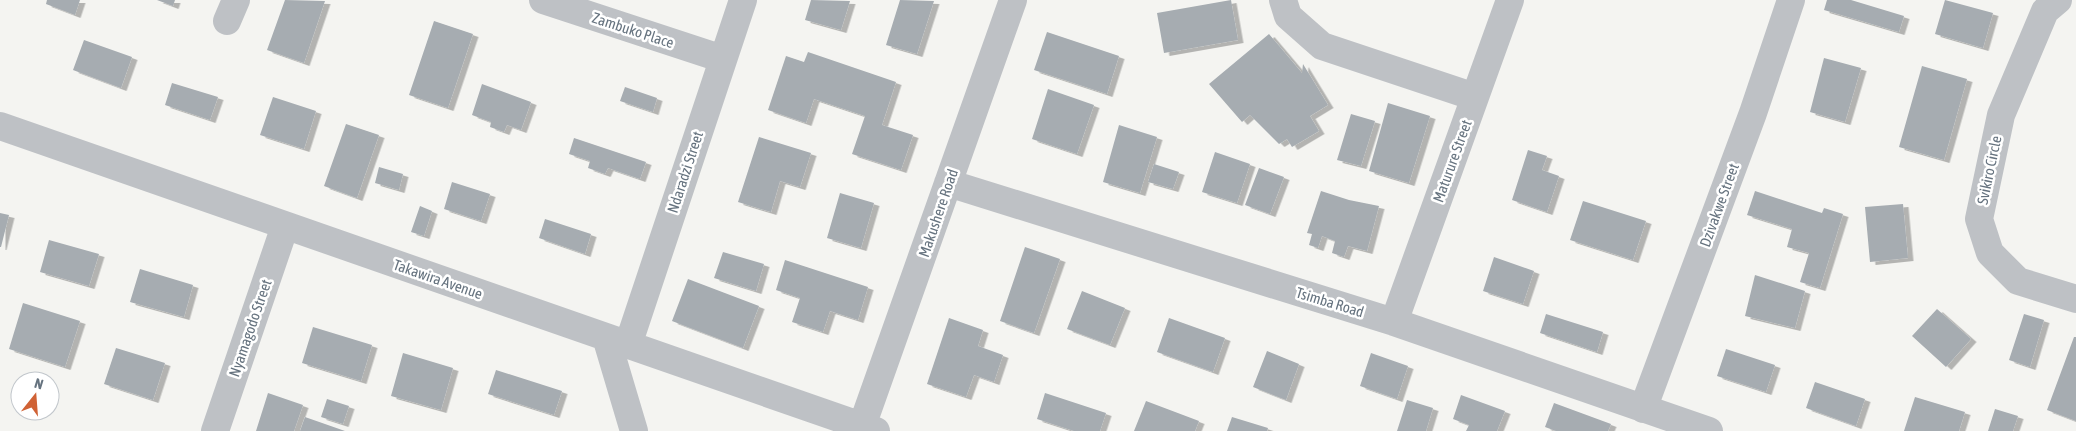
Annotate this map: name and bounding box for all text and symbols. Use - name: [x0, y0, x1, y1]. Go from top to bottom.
- street label: Zambuko Place: [590, 9, 676, 51]
- street label: Maturure Street: [1429, 117, 1475, 205]
- street label: Ndaradzi Street: [664, 129, 706, 215]
- street label: Svikiro Circle: [1973, 134, 2005, 206]
- street label: Dzivakwe Street: [1696, 161, 1742, 249]
- street label: Makushere Road: [915, 167, 961, 259]
- street label: Takawira Avenue: [391, 256, 485, 302]
- street label: Nyamagodo Street: [225, 277, 275, 379]
- street label: Tsimba Road: [1294, 284, 1366, 320]
- north arrow: [10, 371, 60, 421]
- text: N: [33, 375, 45, 392]

